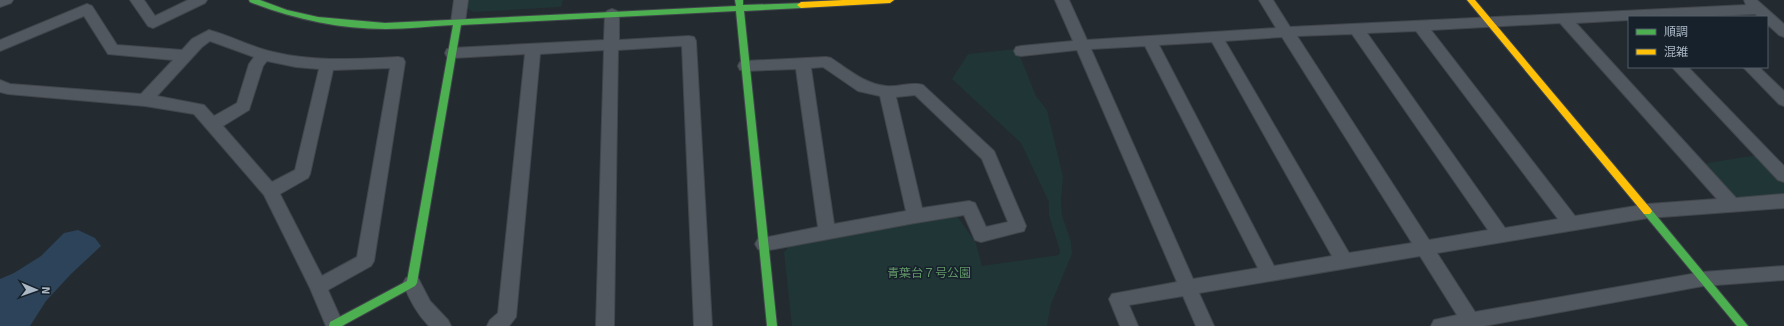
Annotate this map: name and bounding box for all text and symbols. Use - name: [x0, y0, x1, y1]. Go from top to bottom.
- legend: [1628, 16, 1768, 68]
- text: 順調: [1664, 25, 1688, 40]
- text: 混雑: [1664, 45, 1688, 60]
- park label: 青葉台７号公園: [887, 266, 971, 281]
- north arrow: [16, 270, 56, 310]
- text: N: [39, 286, 52, 294]

